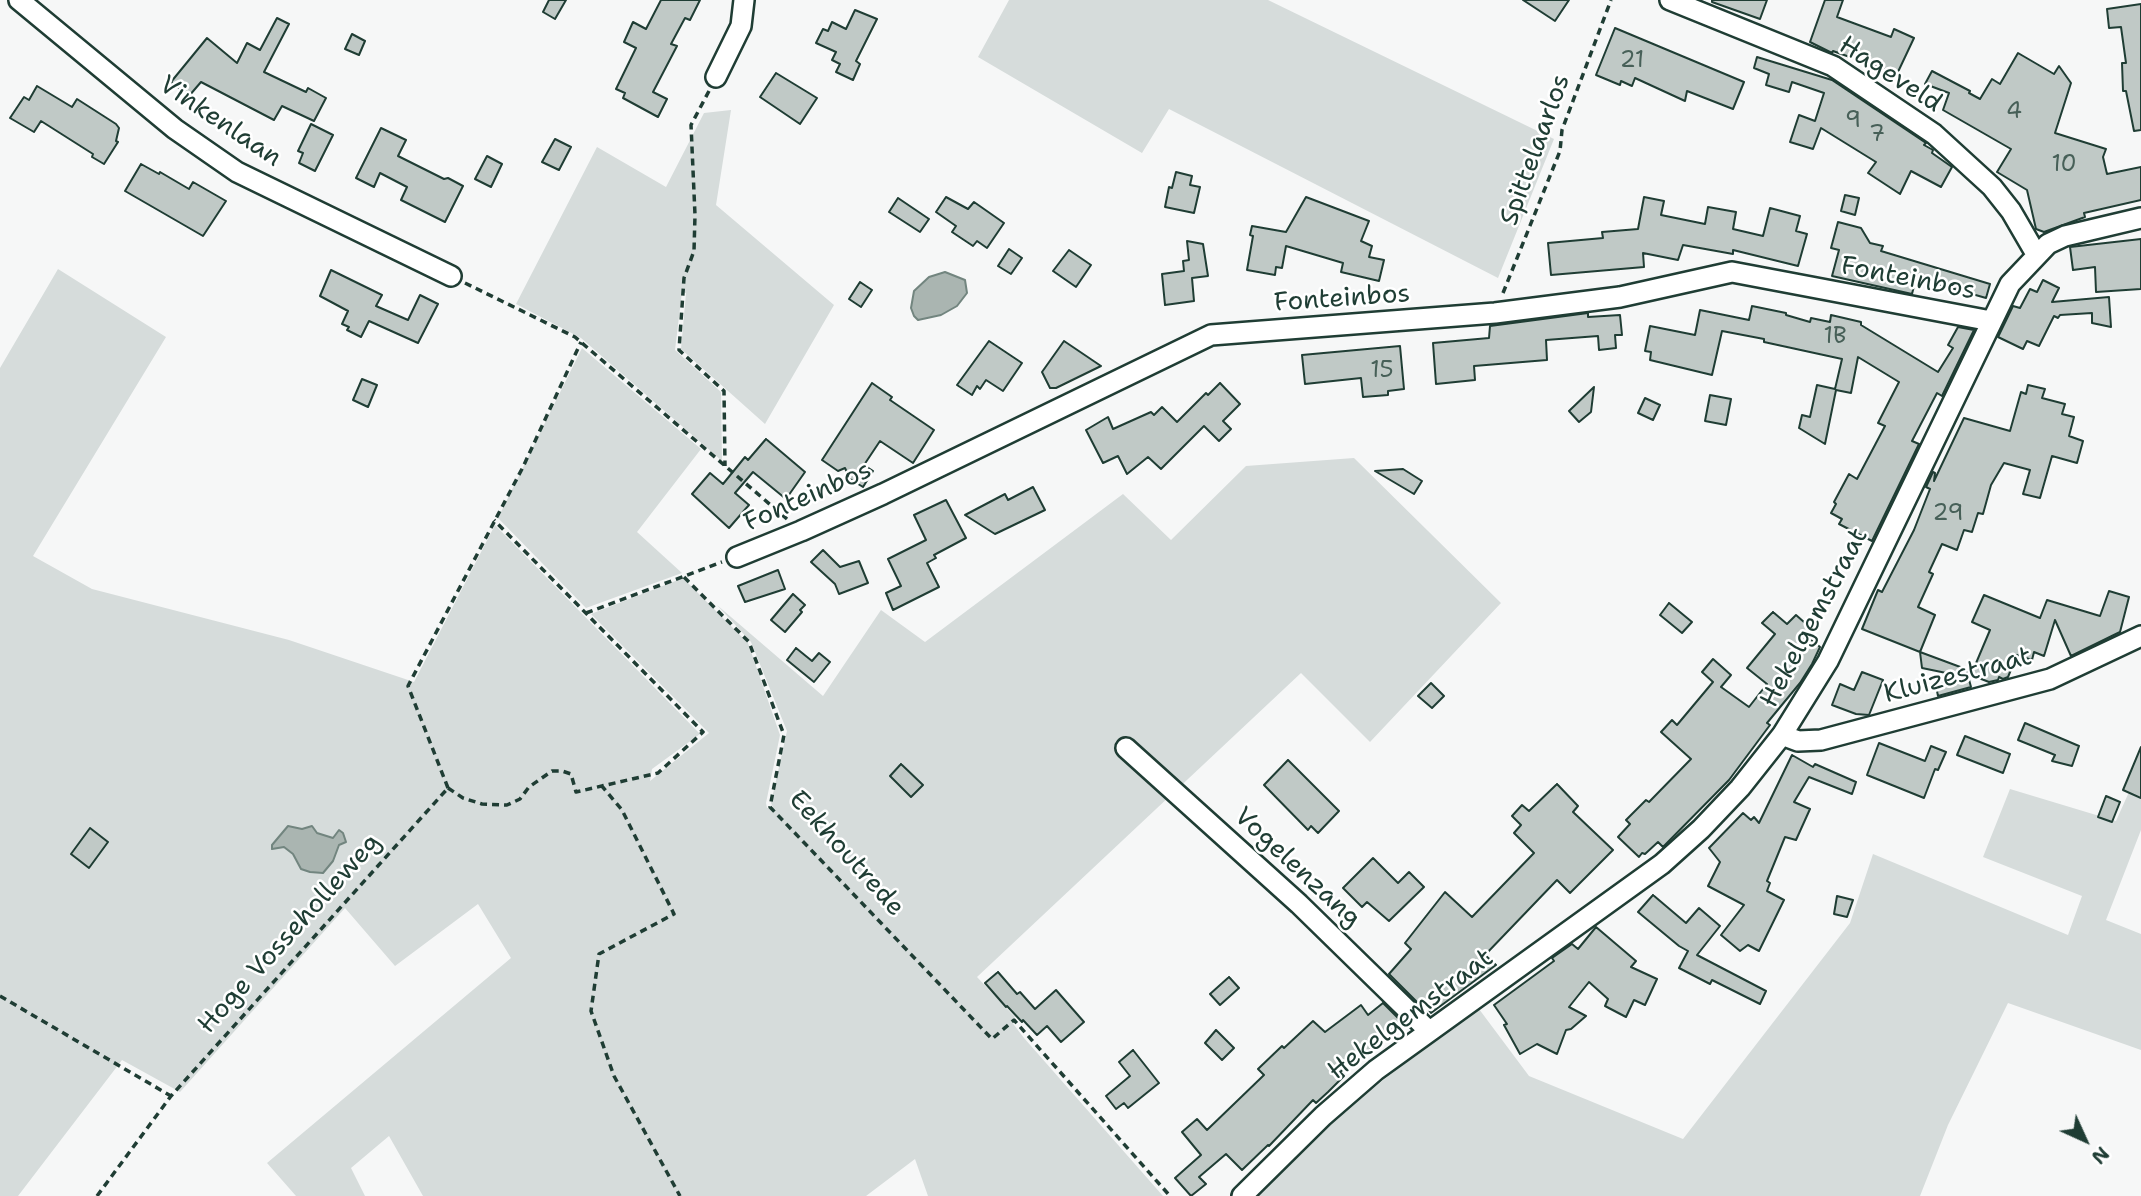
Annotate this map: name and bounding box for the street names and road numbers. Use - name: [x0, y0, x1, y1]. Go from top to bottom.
- street label: Hageveld: [1833, 30, 1947, 120]
- street label: Vinkenlaan: [153, 70, 287, 174]
- street label: Spittelaarlos: [1494, 70, 1578, 230]
- street label: Fonteinbos: [1838, 251, 1978, 307]
- street label: Fonteinbos: [1273, 279, 1411, 319]
- street label: Fonteinbos: [739, 455, 877, 539]
- street label: Hekelgemstraat: [1755, 523, 1875, 713]
- street label: Kluizestraat: [1881, 641, 2035, 711]
- street label: Eekhoutrede: [781, 785, 911, 923]
- street label: Vogelenzang: [1227, 801, 1367, 935]
- street label: Hoge Vosseholleweg: [192, 828, 388, 1040]
- street label: Hekelgemstraat: [1322, 943, 1500, 1087]

